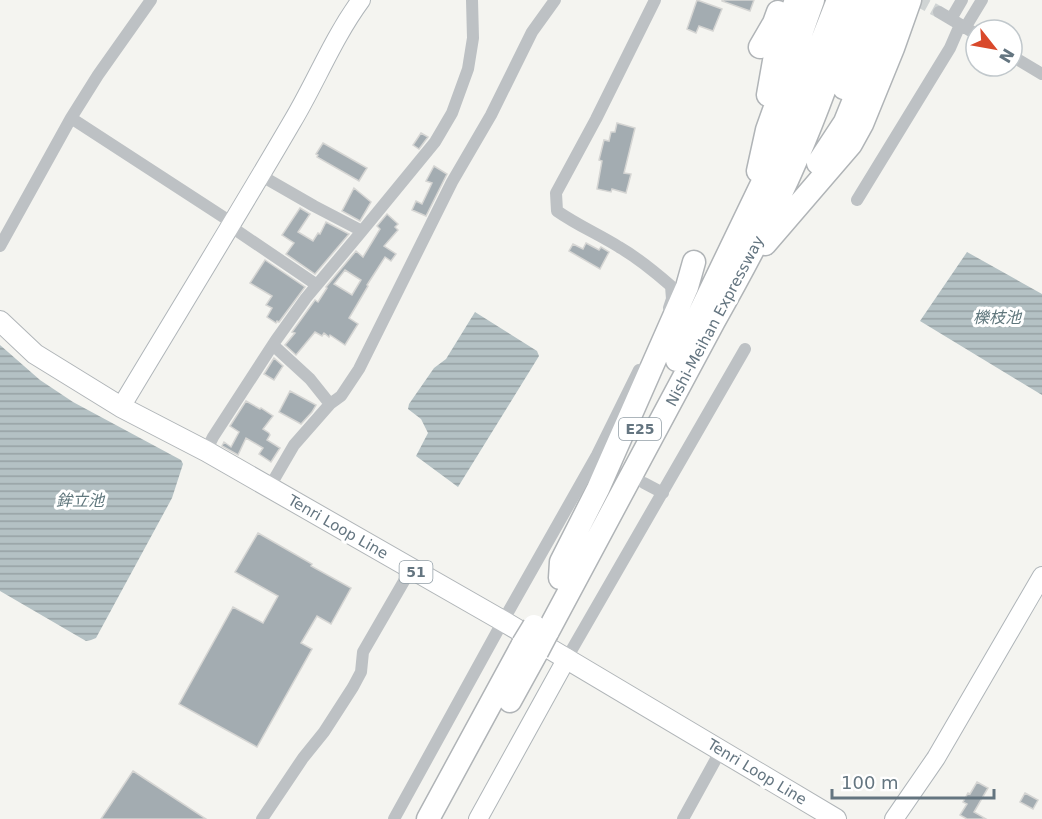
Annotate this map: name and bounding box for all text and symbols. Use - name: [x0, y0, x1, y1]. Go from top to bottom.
- north arrow: [964, 18, 1024, 78]
- text: N: [995, 45, 1018, 66]
- street label: Nishi-Meihan Expressway: [662, 233, 768, 409]
- water label: 櫟枝池: [973, 308, 1023, 327]
- road number: E25: [619, 418, 661, 440]
- water label: 鉾立池: [56, 491, 106, 510]
- street label: Tenri Loop Line: [284, 491, 391, 563]
- road number: 51: [400, 561, 432, 583]
- street label: Tenri Loop Line: [703, 735, 810, 809]
- scale bar: [832, 762, 994, 800]
- text: 100 m: [841, 772, 899, 793]

